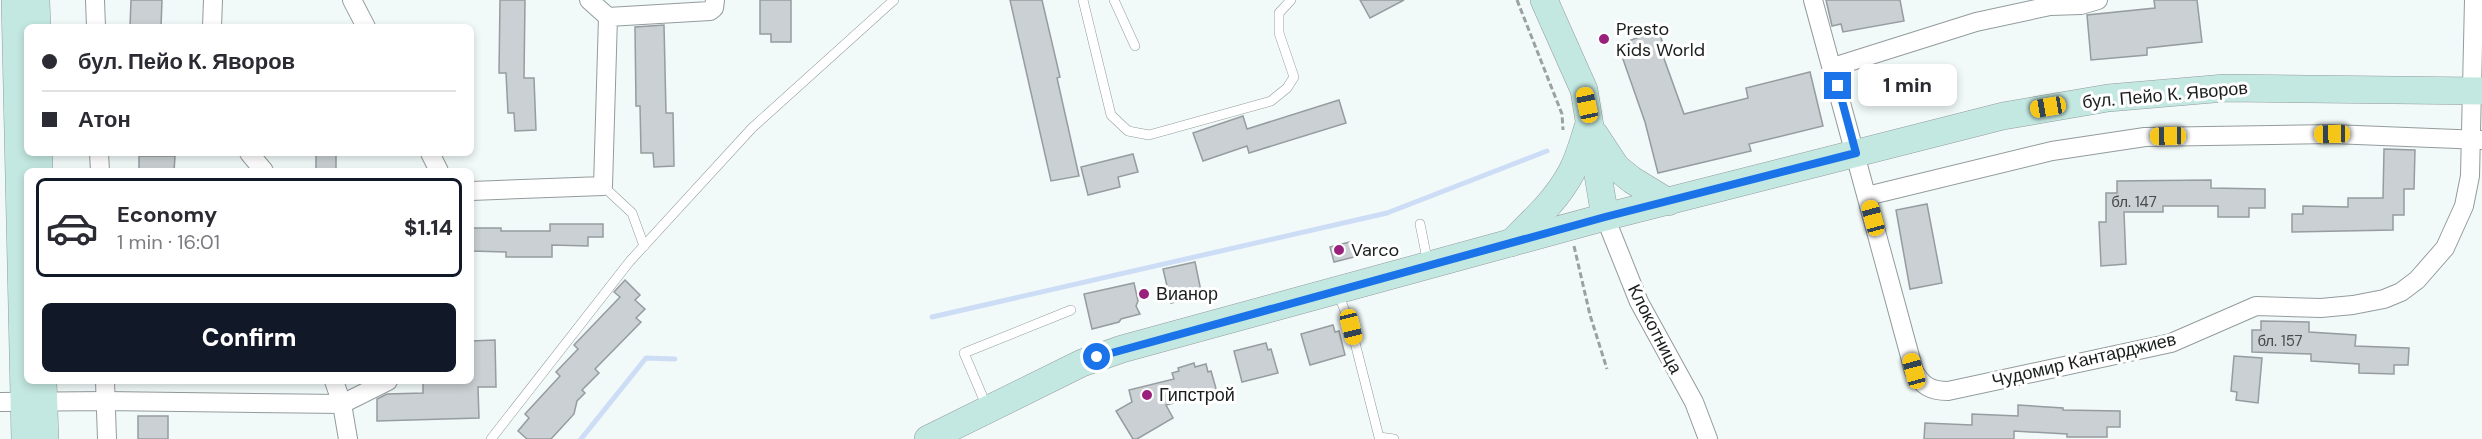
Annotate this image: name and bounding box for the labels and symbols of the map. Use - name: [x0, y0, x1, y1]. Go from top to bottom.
- place label: Presto Kids World: [1616, 17, 1705, 62]
- marker: Presto Kids World: [1597, 32, 1611, 46]
- callout: 1 min: [1859, 65, 1958, 107]
- route end: [1824, 72, 1851, 99]
- street label: бул. Пейо К. Яворов: [2081, 76, 2249, 114]
- car: [1574, 86, 1600, 124]
- car: [2029, 95, 2067, 119]
- car: [2314, 125, 2350, 143]
- car: [2150, 127, 2186, 145]
- house number: бл. 147: [2111, 192, 2157, 212]
- car: [1860, 198, 1886, 238]
- place label: Varco: [1351, 238, 1399, 262]
- marker: Varco: [1332, 243, 1346, 257]
- street label: Клокотница: [1622, 280, 1688, 379]
- place label: Вианор: [1156, 282, 1218, 306]
- marker: Вианор: [1137, 287, 1151, 301]
- car: [1338, 307, 1364, 347]
- street label: Чудомир Кантарджиев: [1990, 327, 2178, 393]
- house number: бл. 157: [2257, 331, 2303, 351]
- route start: [1083, 343, 1110, 370]
- car: [1901, 351, 1927, 391]
- place label: Гипстрой: [1159, 383, 1235, 407]
- marker: Гипстрой: [1140, 388, 1154, 402]

